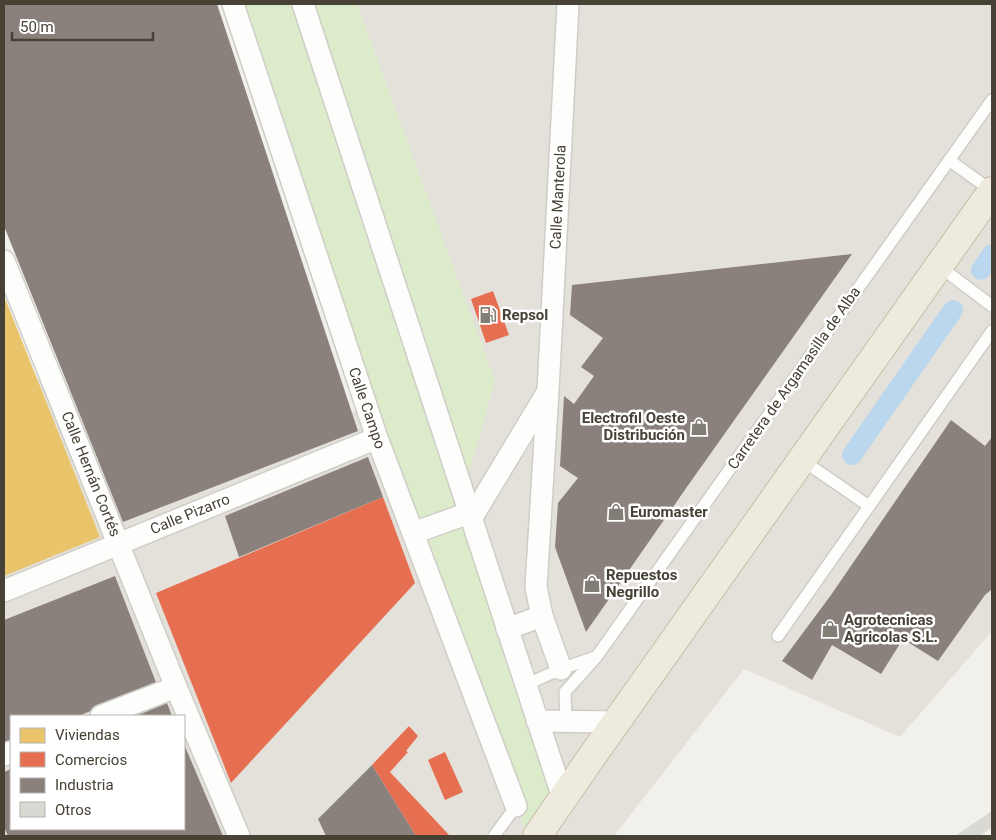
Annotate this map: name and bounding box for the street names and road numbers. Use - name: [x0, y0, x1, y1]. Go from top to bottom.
- street label: Calle Manterola: [546, 144, 570, 250]
- street label: Carretera de Argamasilla de Alba: [724, 283, 864, 473]
- street label: Calle Campo: [345, 365, 389, 451]
- street label: Calle Hernán Cortés: [58, 409, 124, 539]
- street label: Calle Pizarro: [148, 490, 232, 538]

